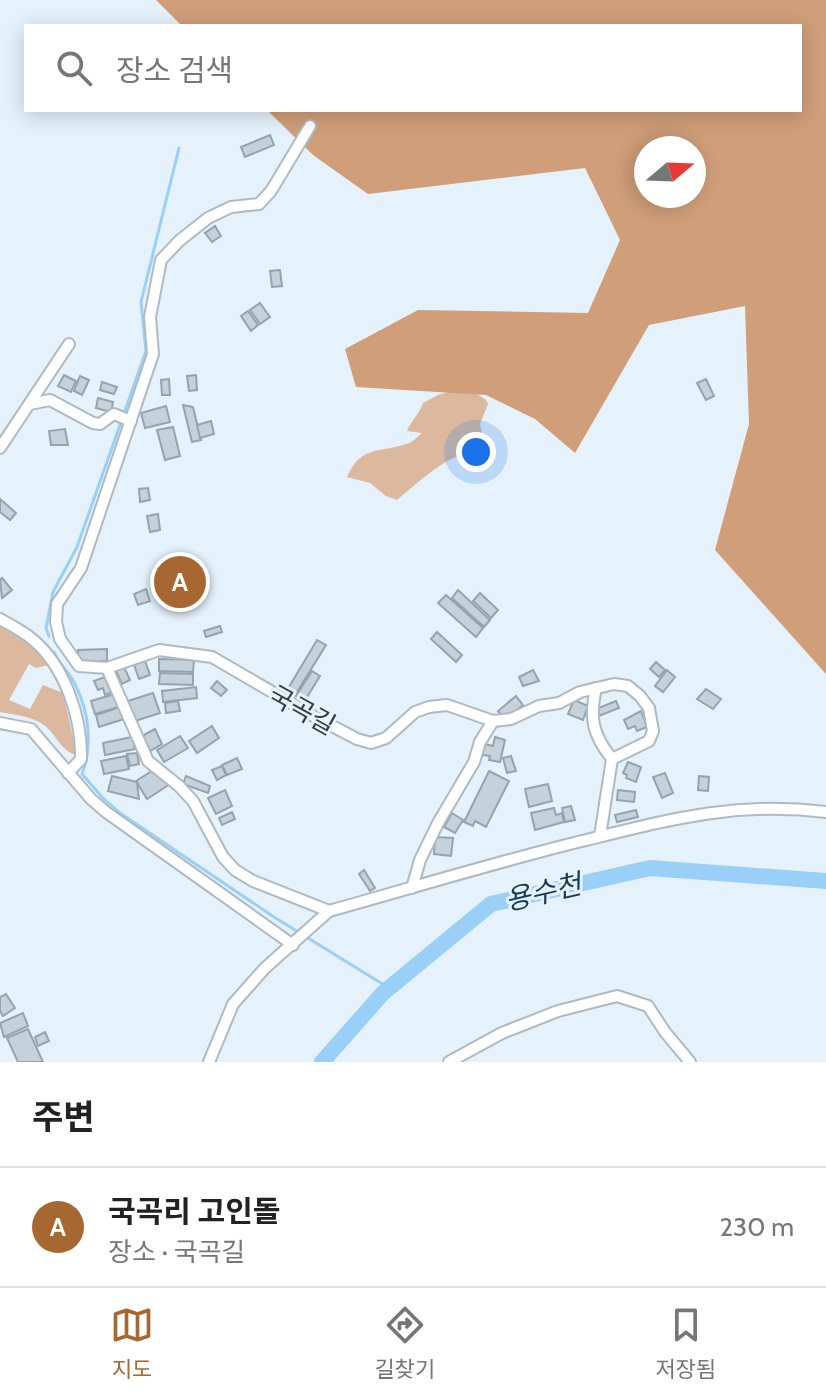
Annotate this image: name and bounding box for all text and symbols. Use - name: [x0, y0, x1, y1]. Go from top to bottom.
- search box: [24, 24, 802, 112]
- icon: search: [52, 46, 96, 90]
- text: 장소 검색: [116, 52, 233, 89]
- north arrow: [634, 136, 706, 208]
- your location: [456, 432, 496, 472]
- pin: A: [154, 552, 206, 612]
- street label: 국곡길: [263, 679, 341, 741]
- water label: 용수천: [502, 866, 588, 917]
- text: 주변: [32, 1096, 95, 1138]
- text: 국곡리 고인돌: [108, 1193, 280, 1230]
- text: A: [50, 1211, 66, 1243]
- text: 230 m: [720, 1211, 794, 1243]
- text: 장소 · 국곡길: [108, 1236, 246, 1268]
- tab: 지도: [110, 1303, 154, 1383]
- tab: 길찾기: [374, 1303, 435, 1383]
- tab: 저장됨: [655, 1303, 716, 1383]

